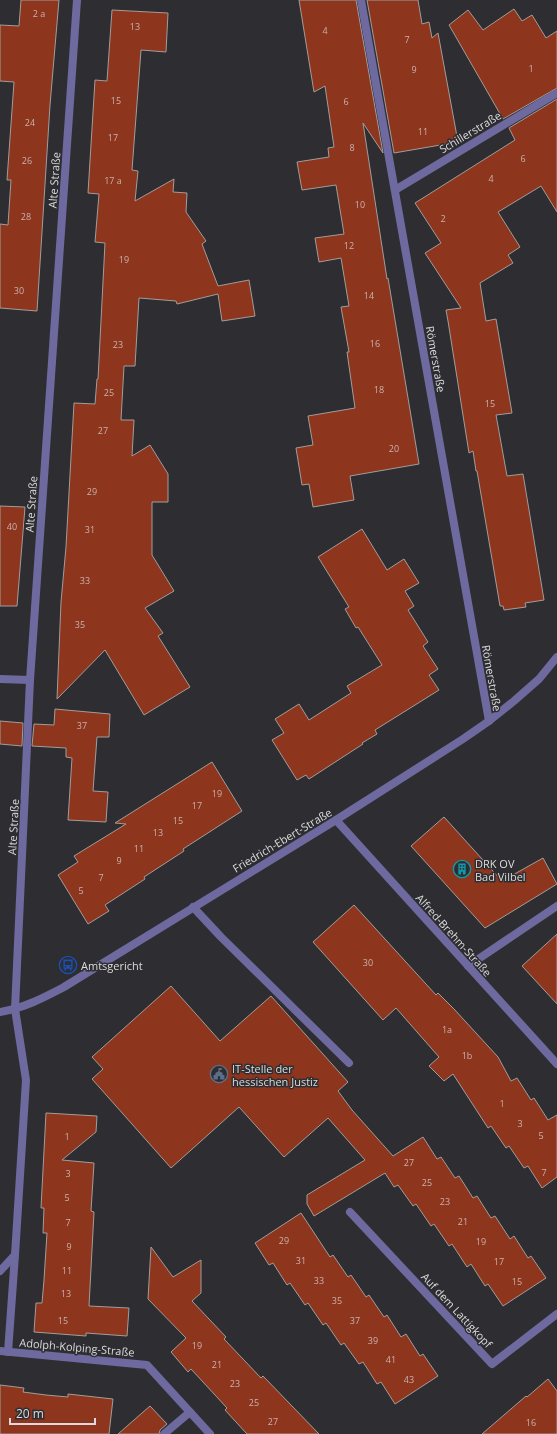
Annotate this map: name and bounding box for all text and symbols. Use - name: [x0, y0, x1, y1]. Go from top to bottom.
- house number: 2 a: [33, 7, 45, 20]
- house number: 13: [130, 20, 140, 33]
- house number: 4: [322, 24, 328, 37]
- house number: 7: [404, 33, 410, 46]
- house number: 1: [528, 62, 534, 75]
- house number: 9: [411, 63, 417, 76]
- house number: 15: [111, 94, 121, 107]
- house number: 6: [343, 95, 349, 108]
- street label: Schillerstraße: [436, 108, 504, 156]
- house number: 24: [25, 116, 35, 129]
- house number: 11: [418, 125, 428, 138]
- house number: 17: [108, 131, 118, 144]
- house number: 8: [349, 141, 355, 154]
- street label: Alte Straße: [45, 151, 63, 209]
- house number: 6: [520, 152, 526, 165]
- house number: 26: [22, 154, 32, 167]
- house number: 4: [488, 172, 494, 185]
- house number: 17 a: [104, 174, 122, 187]
- house number: 10: [355, 198, 365, 211]
- house number: 28: [21, 210, 31, 223]
- house number: 2: [440, 212, 446, 225]
- house number: 12: [344, 239, 354, 252]
- house number: 19: [119, 253, 129, 266]
- house number: 30: [14, 284, 24, 297]
- house number: 14: [364, 289, 374, 302]
- street label: Römerstraße: [423, 325, 449, 393]
- house number: 16: [370, 337, 380, 350]
- house number: 23: [113, 338, 123, 351]
- house number: 18: [374, 383, 384, 396]
- house number: 25: [104, 386, 114, 399]
- house number: 15: [485, 397, 495, 410]
- house number: 27: [98, 424, 108, 437]
- house number: 20: [389, 442, 399, 455]
- street label: Alte Straße: [22, 475, 40, 533]
- house number: 29: [87, 485, 97, 498]
- house number: 40: [7, 520, 17, 533]
- house number: 31: [85, 523, 95, 536]
- house number: 33: [80, 574, 90, 587]
- house number: 35: [75, 618, 85, 631]
- street label: Römerstraße: [479, 644, 505, 712]
- house number: 37: [77, 719, 87, 732]
- house number: 19: [212, 787, 222, 800]
- street label: Alte Straße: [4, 799, 22, 855]
- house number: 17: [192, 799, 202, 812]
- street label: Friedrich-Ebert-Straße: [230, 804, 334, 876]
- house number: 15: [173, 814, 183, 827]
- house number: 13: [153, 826, 163, 839]
- house number: 11: [134, 842, 144, 855]
- house number: 9: [116, 854, 122, 867]
- place label: DRK OV Bad Vilbel: [475, 856, 526, 884]
- building icon: DRK OV Bad Vilbel: [452, 859, 472, 879]
- house number: 7: [98, 871, 104, 884]
- house number: 5: [78, 884, 84, 897]
- street label: Alfred-Brehm-Straße: [413, 891, 495, 979]
- bus stop icon: Amtsgericht: [58, 955, 78, 975]
- house number: 30: [363, 956, 373, 969]
- place label: Amtsgericht: [81, 958, 143, 973]
- house number: 1a: [442, 1023, 452, 1036]
- house number: 1b: [462, 1049, 472, 1062]
- place label: IT-Stelle der hessischen Justiz: [232, 1061, 318, 1089]
- public building icon: IT-Stelle der hessischen Justiz: [209, 1064, 229, 1084]
- house number: 1: [499, 1097, 505, 1110]
- house number: 3: [517, 1117, 523, 1130]
- house number: 5: [538, 1129, 544, 1142]
- house number: 1: [64, 1130, 70, 1143]
- house number: 27: [404, 1156, 414, 1169]
- house number: 7: [541, 1166, 547, 1179]
- house number: 3: [65, 1167, 71, 1180]
- house number: 25: [422, 1176, 432, 1189]
- house number: 5: [64, 1191, 70, 1204]
- house number: 23: [440, 1195, 450, 1208]
- house number: 21: [458, 1215, 468, 1228]
- house number: 7: [65, 1216, 71, 1229]
- house number: 29: [279, 1234, 289, 1247]
- house number: 19: [476, 1235, 486, 1248]
- house number: 9: [66, 1240, 72, 1253]
- house number: 31: [296, 1254, 306, 1267]
- house number: 17: [494, 1255, 504, 1268]
- house number: 11: [62, 1264, 72, 1277]
- street label: Auf dem Lattigkopf: [418, 1269, 497, 1352]
- house number: 33: [314, 1274, 324, 1287]
- house number: 15: [512, 1275, 522, 1288]
- house number: 13: [61, 1287, 71, 1300]
- house number: 35: [332, 1294, 342, 1307]
- house number: 15: [58, 1314, 68, 1327]
- house number: 37: [350, 1314, 360, 1327]
- street label: Adolph-Kolping-Straße: [19, 1334, 135, 1360]
- house number: 39: [368, 1334, 378, 1347]
- house number: 19: [192, 1339, 202, 1352]
- house number: 41: [386, 1353, 396, 1366]
- house number: 21: [212, 1358, 222, 1371]
- house number: 43: [404, 1373, 414, 1386]
- house number: 23: [230, 1377, 240, 1390]
- house number: 25: [249, 1396, 259, 1409]
- scale bar: [10, 1400, 95, 1426]
- text: 20 m: [16, 1405, 44, 1422]
- house number: 27: [268, 1415, 278, 1428]
- house number: 16: [526, 1416, 536, 1429]

